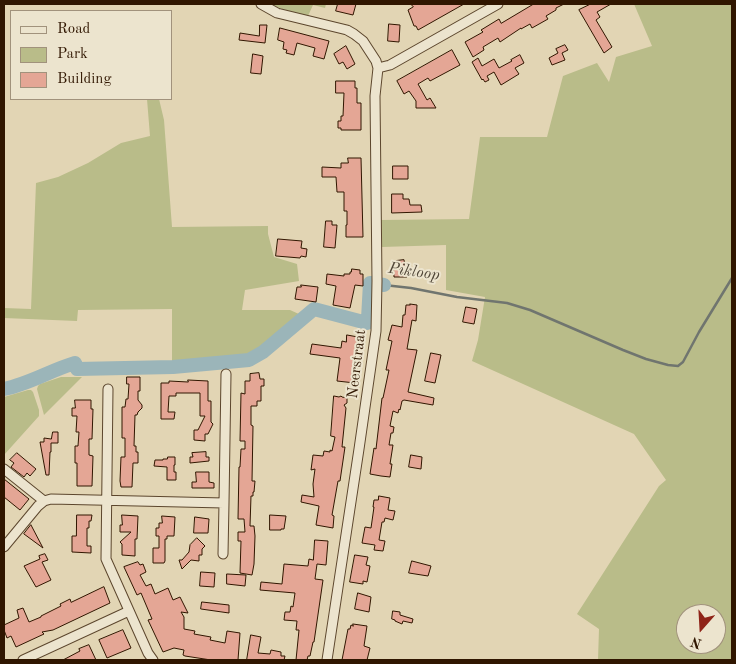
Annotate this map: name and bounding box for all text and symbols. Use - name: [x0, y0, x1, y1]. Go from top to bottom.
- legend: [10, 10, 172, 100]
- text: Road: [57, 22, 90, 37]
- text: Park: [57, 47, 88, 62]
- text: Building: [57, 72, 112, 87]
- water label: Pikloop: [387, 259, 441, 285]
- street label: Neerstraat: [344, 328, 370, 400]
- north arrow: [676, 604, 726, 654]
- text: N: [689, 634, 704, 651]

